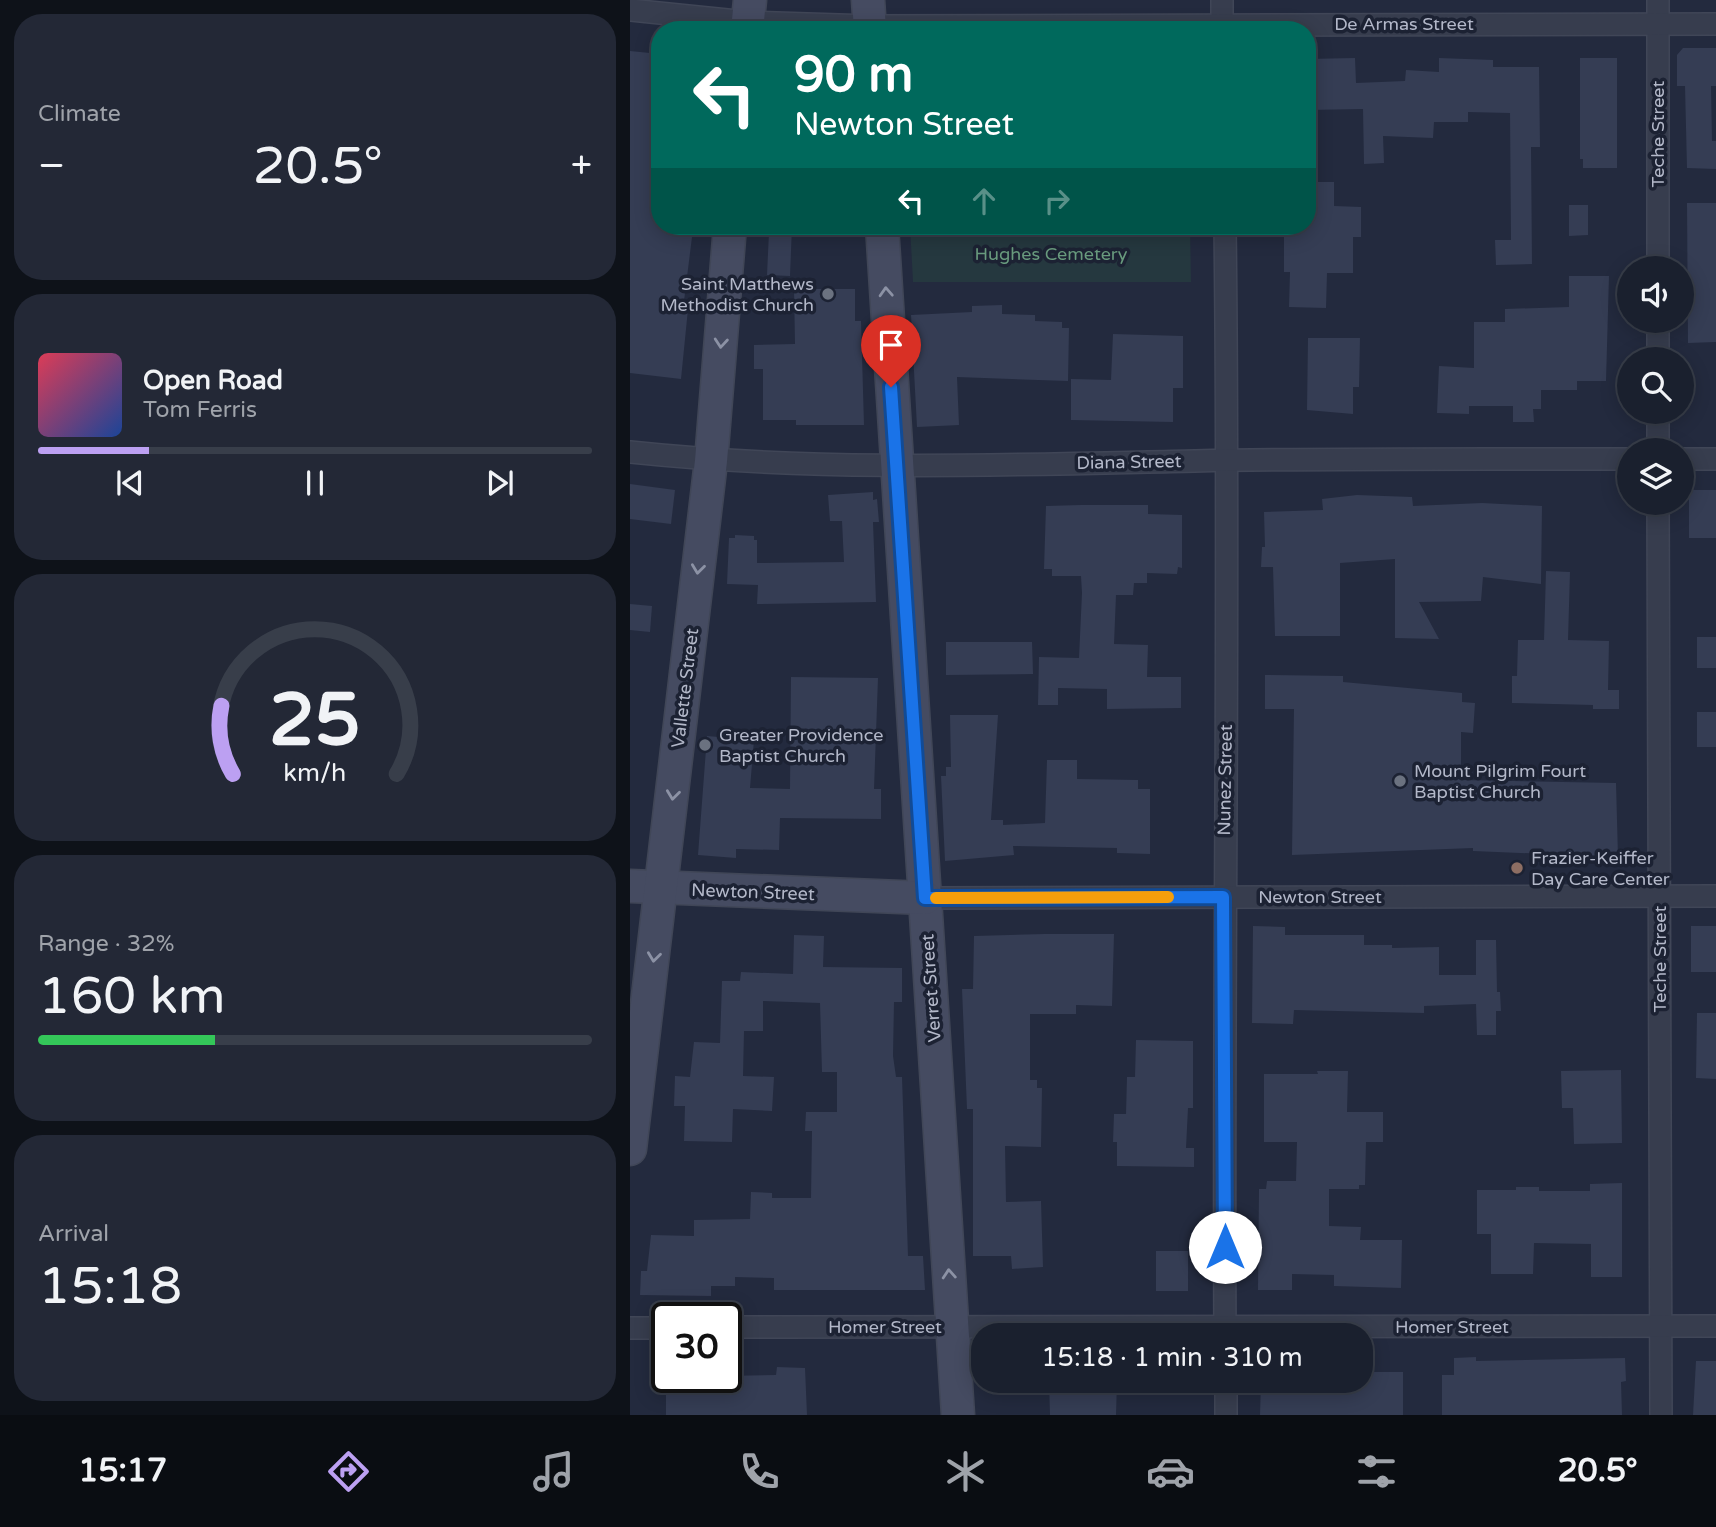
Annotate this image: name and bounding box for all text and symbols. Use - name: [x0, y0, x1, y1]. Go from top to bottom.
- street label: De Armas Street: [1334, 13, 1474, 35]
- text: 90 m: [794, 46, 913, 105]
- icon: left: [679, 49, 770, 140]
- street label: Teche Street: [1647, 80, 1669, 187]
- text: Climate: [38, 100, 121, 128]
- text: Newton Street: [794, 106, 1014, 144]
- text: 20.5°: [253, 135, 383, 198]
- text: −: [38, 143, 65, 189]
- text: +: [571, 143, 592, 189]
- icon: left: [892, 182, 930, 220]
- icon: ahead: [965, 182, 1003, 220]
- icon: right: [1038, 182, 1076, 220]
- park label: Hughes Cemetery: [975, 243, 1128, 265]
- map controls: [1617, 256, 1694, 515]
- button: sound: [1617, 256, 1694, 333]
- place label: Saint Matthews Methodist Church: [660, 273, 814, 316]
- marker: Saint Matthews Methodist Church: [820, 286, 836, 302]
- one-way arrow: [878, 286, 893, 297]
- pin: [861, 315, 921, 387]
- icon: arrive: [872, 326, 910, 364]
- one-way arrow: [714, 337, 729, 348]
- button: search: [1617, 347, 1694, 424]
- text: Open Road: [143, 365, 283, 396]
- text: Tom Ferris: [143, 396, 257, 424]
- button: layers: [1617, 438, 1694, 515]
- street label: Diana Street: [1076, 450, 1182, 474]
- icon: previous: [111, 464, 149, 502]
- icon: pause: [296, 464, 334, 502]
- icon: next: [481, 464, 519, 502]
- one-way arrow: [691, 563, 706, 575]
- street label: Vallette Street: [667, 627, 703, 749]
- text: 25: [269, 677, 361, 765]
- place label: Greater Providence Baptist Church: [719, 724, 883, 767]
- street label: Nunez Street: [1213, 724, 1237, 836]
- marker: Greater Providence Baptist Church: [697, 737, 713, 753]
- text: km/h: [284, 757, 346, 787]
- place label: Mount Pilgrim Fourt Baptist Church: [1414, 760, 1586, 803]
- marker: Mount Pilgrim Fourt Baptist Church: [1392, 773, 1408, 789]
- one-way arrow: [665, 789, 680, 801]
- place label: Frazier-Keiffer Day Care Center: [1531, 847, 1670, 890]
- marker: Frazier-Keiffer Day Care Center: [1509, 860, 1525, 876]
- street label: Newton Street: [691, 879, 815, 905]
- street label: Newton Street: [1258, 886, 1382, 908]
- street label: Teche Street: [1649, 905, 1671, 1012]
- text: Range · 32%: [38, 930, 174, 958]
- street label: Verret Street: [916, 933, 946, 1043]
- one-way arrow: [646, 951, 661, 962]
- text: 160 km: [38, 965, 226, 1028]
- position arrow: [1188, 1210, 1262, 1284]
- text: Arrival: [38, 1220, 109, 1248]
- text: 15:18: [38, 1255, 182, 1318]
- one-way arrow: [942, 1268, 957, 1279]
- speed limit sign: 30: [651, 1302, 742, 1393]
- street label: Homer Street: [828, 1316, 942, 1338]
- street label: Homer Street: [1395, 1316, 1509, 1338]
- text: 15:18 · 1 min · 310 m: [1041, 1342, 1303, 1373]
- icon: directions: [324, 1447, 373, 1496]
- icon: music: [529, 1447, 578, 1496]
- icon: phone: [735, 1447, 784, 1496]
- icon: climate: [941, 1447, 990, 1496]
- icon: car: [1146, 1447, 1195, 1496]
- icon: filters: [1352, 1447, 1401, 1496]
- text: 15:17: [78, 1452, 167, 1490]
- text: 20.5°: [1558, 1452, 1638, 1490]

